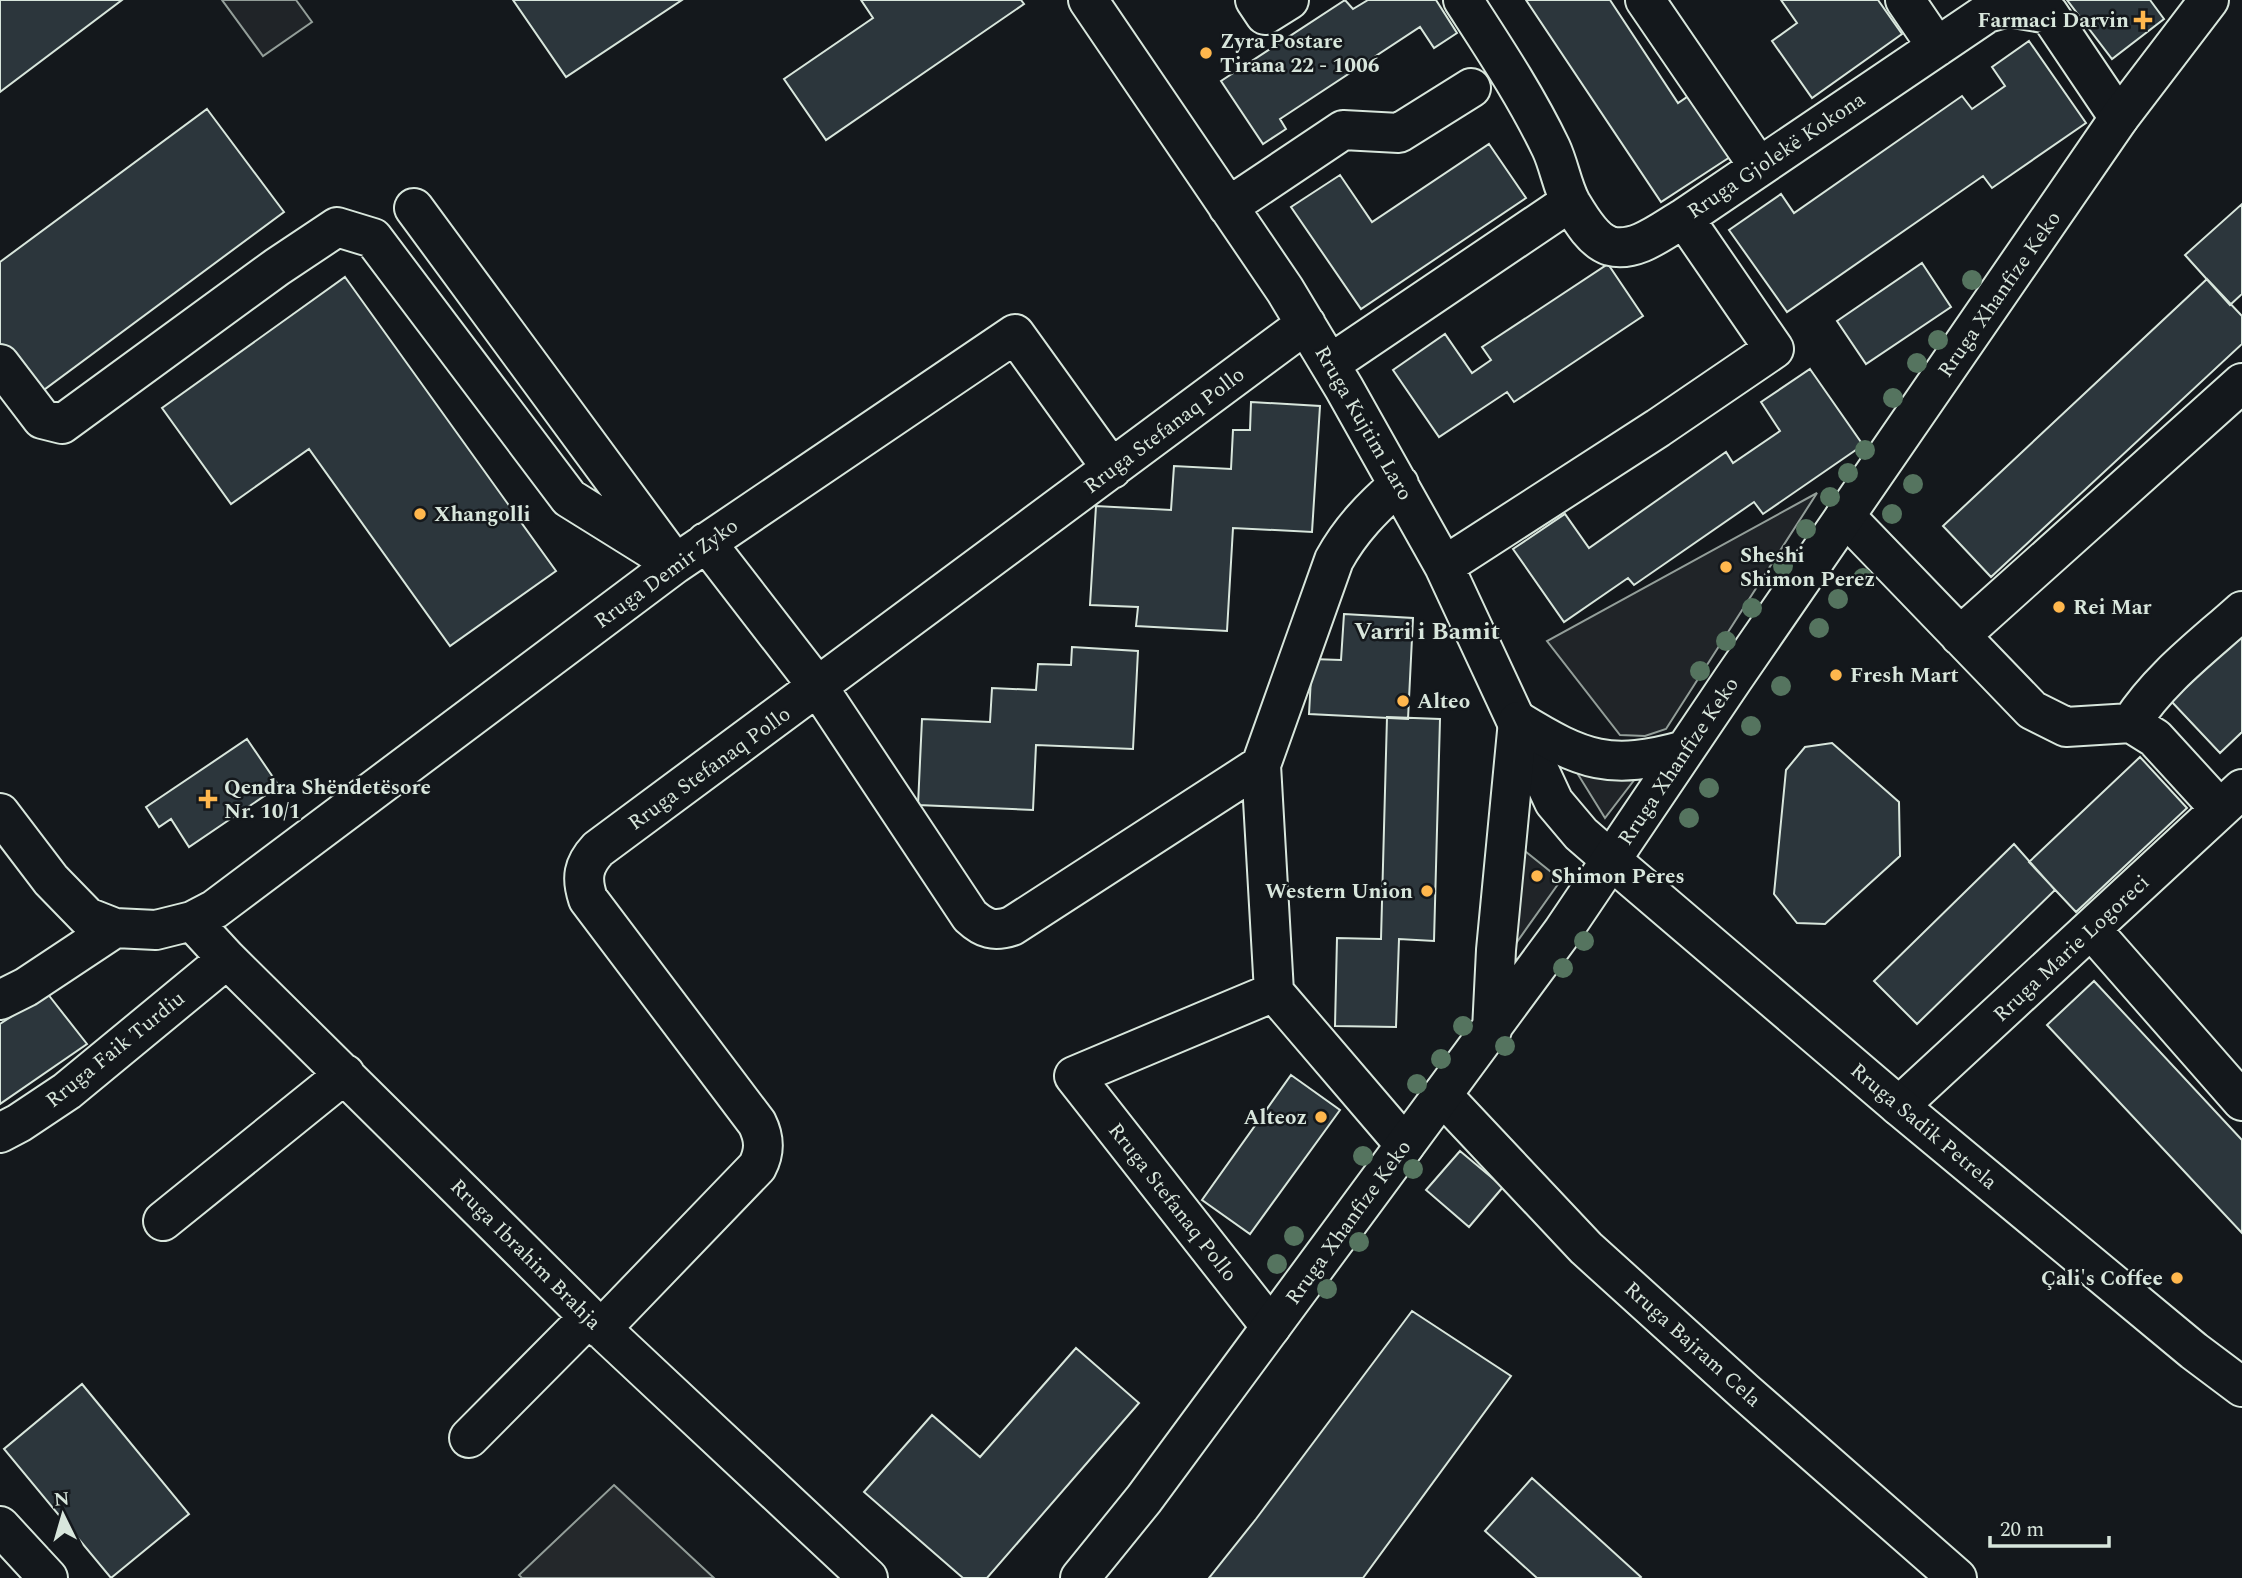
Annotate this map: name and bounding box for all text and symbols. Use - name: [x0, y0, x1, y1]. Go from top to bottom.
- place label: Farmaci Darvin: [1978, 5, 2129, 37]
- marker: Farmaci Darvin: [2135, 12, 2151, 28]
- place label: Zyra Postare Tirana 22 - 1006: [1220, 26, 1380, 82]
- marker: Zyra Postare Tirana 22 - 1006: [1198, 45, 1214, 61]
- street label: Rruga Gjolekë Kokona: [1681, 84, 1873, 228]
- street label: Rruga Xhanfize Keko: [1930, 205, 2070, 385]
- street label: Rruga Kujtim Laro: [1306, 340, 1421, 507]
- street label: Rruga Stefanaq Pollo: [1077, 359, 1252, 502]
- place label: Xhangolli: [434, 499, 531, 531]
- marker: Xhangolli: [412, 506, 428, 522]
- street label: Rruga Demir Zyko: [588, 510, 745, 637]
- place label: Sheshi Shimon Perez: [1740, 540, 1875, 596]
- marker: Sheshi Shimon Perez: [1718, 559, 1734, 575]
- place label: Rei Mar: [2073, 592, 2152, 624]
- marker: Rei Mar: [2051, 599, 2067, 615]
- district label: Varri i Bamit: [1354, 614, 1500, 650]
- place label: Fresh Mart: [1850, 660, 1959, 692]
- marker: Fresh Mart: [1828, 667, 1844, 683]
- street label: Rruga Xhanfize Keko: [1610, 671, 1747, 852]
- place label: Alteo: [1417, 686, 1470, 718]
- marker: Alteo: [1395, 693, 1411, 709]
- street label: Rruga Stefanaq Pollo: [621, 699, 798, 839]
- place label: Qendra Shëndetësore Nr. 10/1: [224, 772, 431, 828]
- marker: Qendra Shëndetësore Nr. 10/1: [198, 789, 218, 809]
- place label: Shimon Peres: [1551, 861, 1685, 893]
- marker: Shimon Peres: [1529, 868, 1545, 884]
- street label: Rruga Marie Logoreci: [1986, 868, 2157, 1030]
- place label: Western Union: [1265, 876, 1413, 908]
- marker: Western Union: [1419, 883, 1435, 899]
- street label: Rruga Faik Turdiu: [39, 983, 192, 1116]
- street label: Rruga Sadik Petrela: [1843, 1055, 2005, 1199]
- place label: Alteoz: [1243, 1102, 1307, 1134]
- marker: Alteoz: [1313, 1109, 1329, 1125]
- street label: Rruga Stefanaq Pollo: [1100, 1116, 1245, 1289]
- street label: Rruga Xhanfize Keko: [1278, 1133, 1420, 1312]
- street label: Rruga Ibrahim Brahja: [442, 1172, 609, 1338]
- place label: Çali's Coffee: [2041, 1263, 2163, 1295]
- marker: Çali's Coffee: [2169, 1270, 2185, 1286]
- street label: Rruga Bajram Cela: [1616, 1274, 1769, 1416]
- north arrow: [28, 1480, 98, 1550]
- text: N: [53, 1484, 71, 1515]
- scale bar: [1990, 1504, 2109, 1548]
- text: 20 m: [2000, 1514, 2044, 1546]

